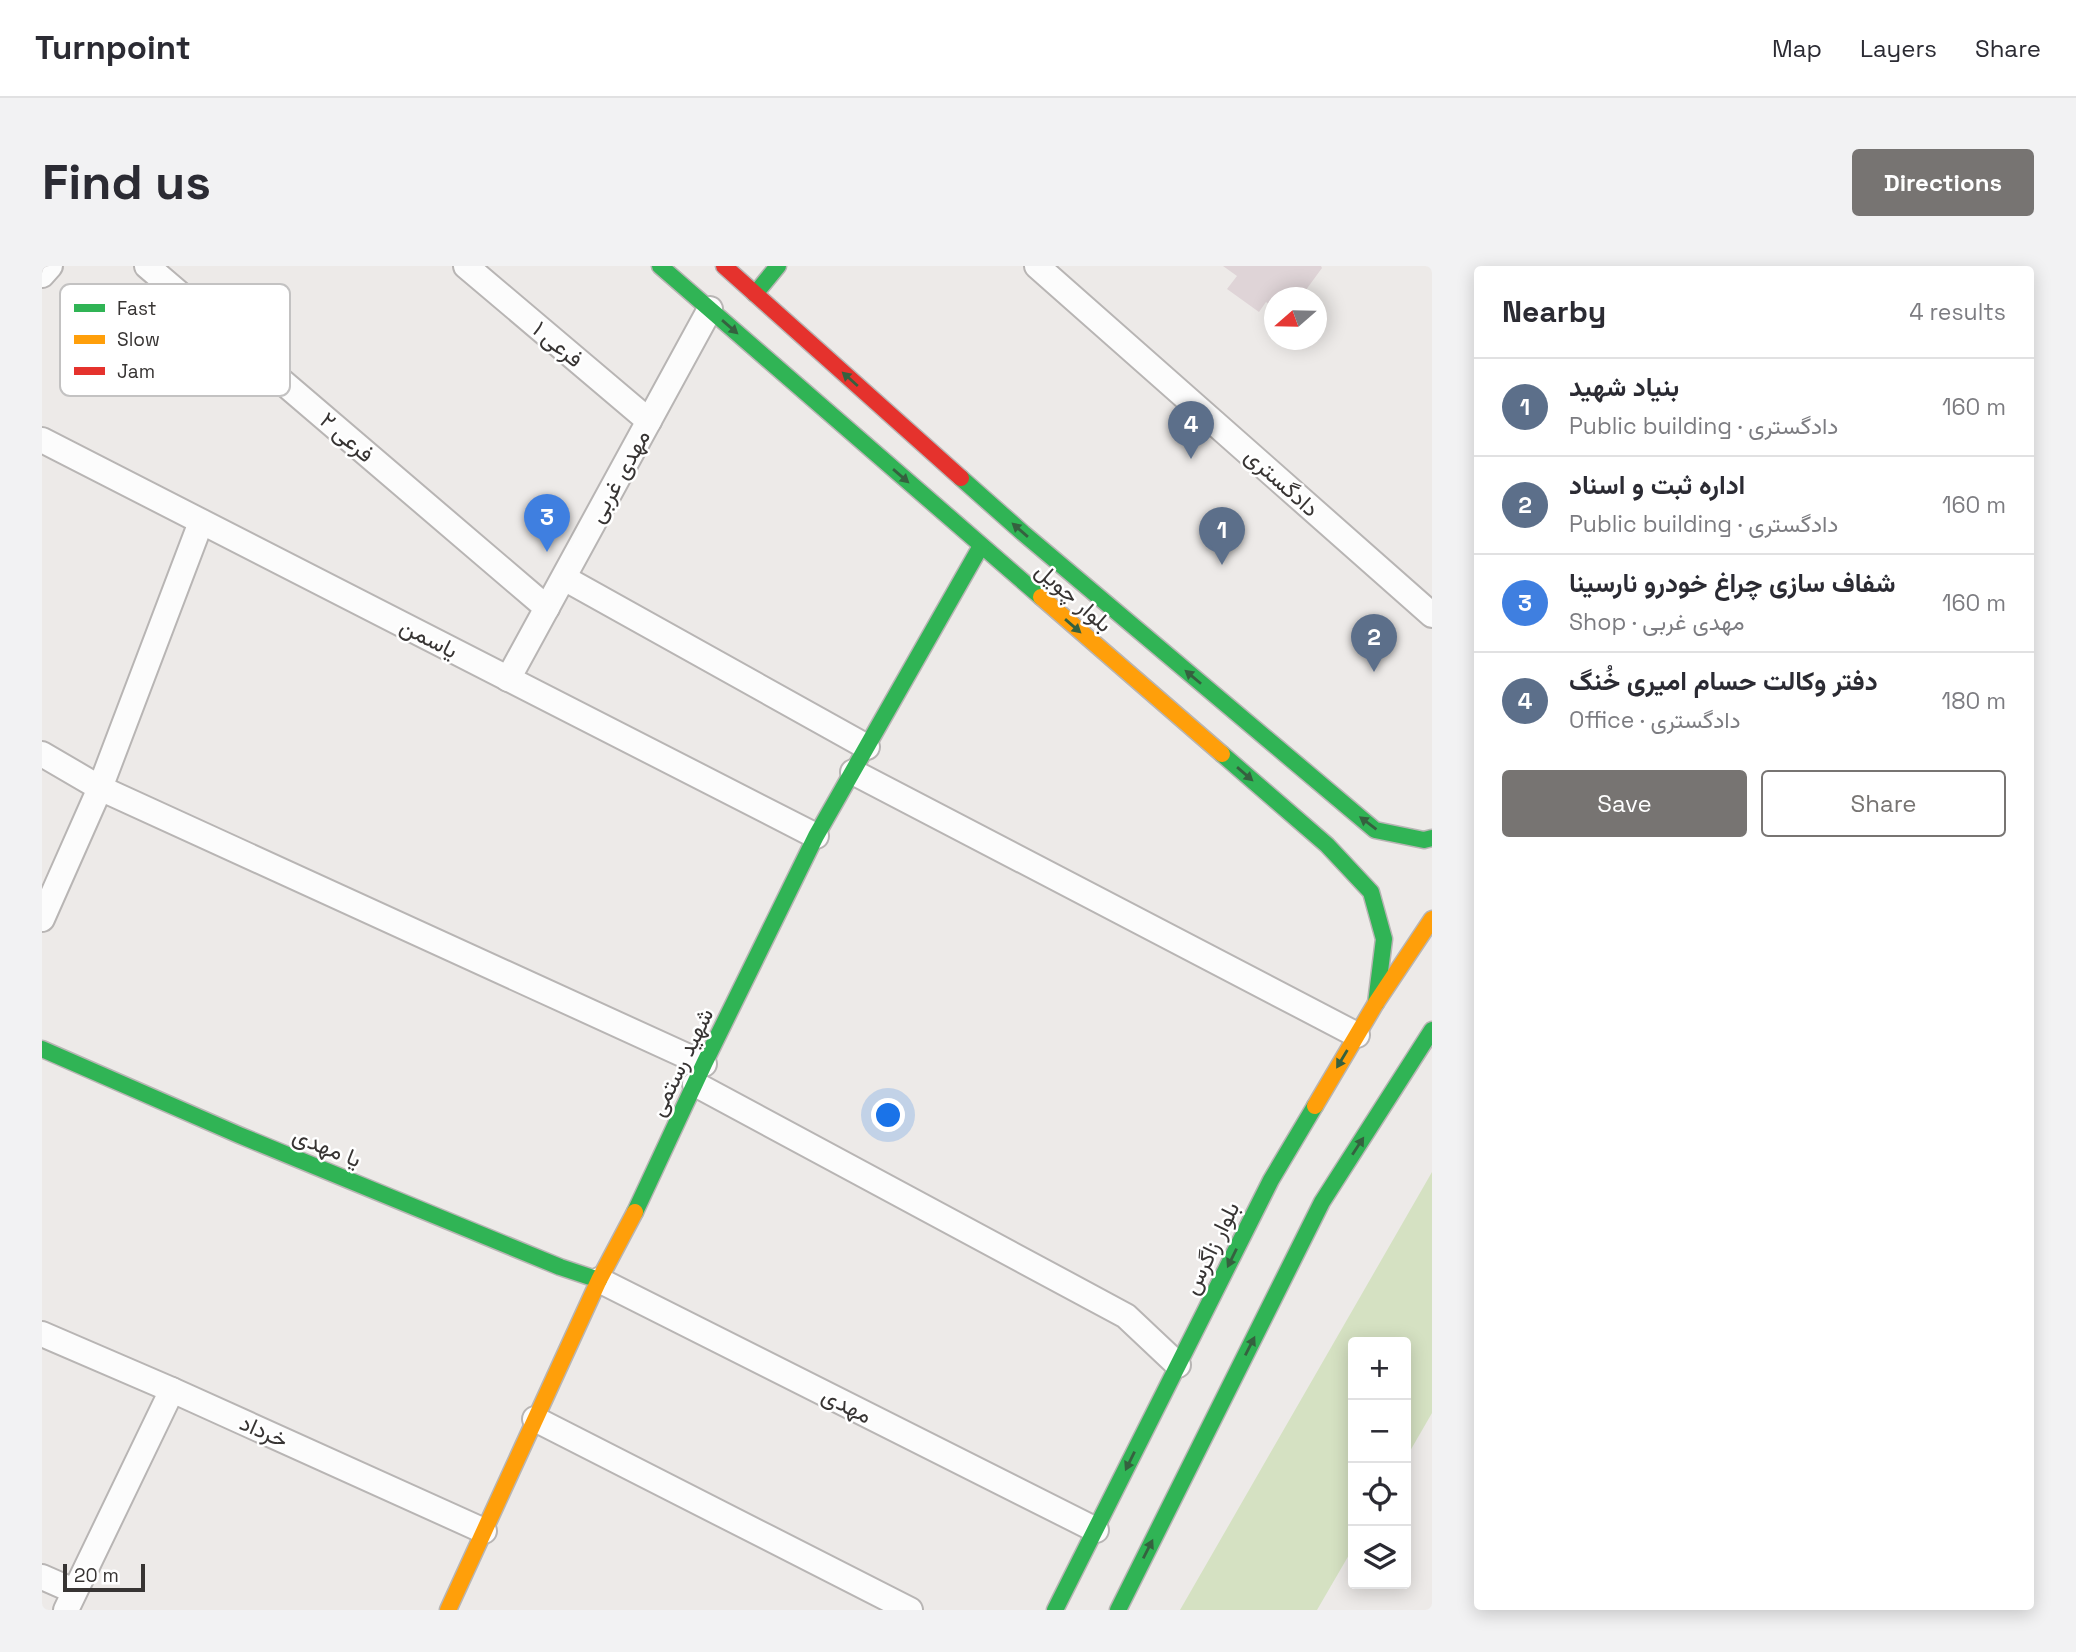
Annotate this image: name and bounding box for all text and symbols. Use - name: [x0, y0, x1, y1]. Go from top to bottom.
- text: Turnpoint: [35, 27, 191, 69]
- text: Map: [1772, 33, 1822, 64]
- text: Layers: [1860, 33, 1937, 64]
- text: Share: [1975, 33, 2041, 64]
- button: Directions: [1852, 149, 2034, 216]
- text: Find us: [42, 151, 211, 213]
- legend: [60, 284, 290, 396]
- north arrow: [1264, 287, 1327, 350]
- text: Nearby: [1502, 292, 1606, 331]
- text: Fast: [117, 296, 157, 321]
- text: 4 results: [1909, 297, 2006, 327]
- street label: فرعی ۱: [526, 314, 590, 374]
- one-way arrow: [721, 319, 738, 334]
- text: Slow: [117, 327, 160, 352]
- text: Jam: [117, 359, 155, 384]
- text: بنیاد شهید: [1569, 370, 1679, 404]
- one-way arrow: [842, 371, 859, 387]
- text: 1: [1520, 392, 1530, 422]
- text: 160 m: [1942, 392, 2006, 422]
- pin: 4: [1168, 401, 1214, 459]
- street label: فرعی ۲: [314, 405, 380, 469]
- text: Public building · دادگستری: [1569, 411, 1838, 441]
- street label: مهدی غربی: [581, 424, 657, 528]
- street label: دادگستری: [1238, 441, 1326, 523]
- one-way arrow: [892, 468, 910, 484]
- text: اداره ثبت و اسناد: [1569, 468, 1745, 502]
- text: 2: [1518, 490, 1532, 520]
- text: 160 m: [1942, 490, 2006, 520]
- pin: 3: [524, 494, 570, 552]
- pin: 1: [1199, 507, 1245, 565]
- text: Public building · دادگستری: [1569, 509, 1838, 539]
- one-way arrow: [1011, 523, 1028, 538]
- street label: بلوار چویل: [1029, 555, 1119, 639]
- text: شفاف سازی چراغ خودرو نارسینا: [1569, 566, 1896, 600]
- text: 3: [1518, 588, 1532, 618]
- text: 160 m: [1942, 588, 2006, 618]
- text: Shop · مهدی غربی: [1569, 607, 1745, 637]
- street label: یاسمن: [395, 611, 463, 665]
- pin: 2: [1351, 614, 1397, 672]
- one-way arrow: [1064, 618, 1081, 633]
- text: دفتر وکالت حسام امیری خُنگ: [1569, 664, 1878, 698]
- one-way arrow: [1185, 670, 1202, 685]
- text: 4: [1518, 686, 1532, 716]
- text: 180 m: [1942, 686, 2006, 716]
- text: Office · دادگستری: [1569, 705, 1741, 735]
- one-way arrow: [1236, 766, 1254, 782]
- button: Save: [1502, 770, 1747, 837]
- button: Share: [1761, 770, 2006, 837]
- one-way arrow: [1359, 815, 1377, 830]
- street label: شهید رستمی: [642, 1003, 720, 1121]
- one-way arrow: [1336, 1050, 1349, 1069]
- your location: [871, 1098, 905, 1132]
- street label: یا مهدی: [288, 1120, 366, 1174]
- one-way arrow: [1352, 1136, 1365, 1155]
- street label: بلوار زاگرس: [1176, 1197, 1246, 1299]
- one-way arrow: [1226, 1248, 1237, 1268]
- one-way arrow: [1245, 1336, 1256, 1356]
- map controls: [1348, 1337, 1411, 1589]
- button: +: [1348, 1337, 1411, 1400]
- street label: مهدی: [817, 1380, 877, 1430]
- button: −: [1348, 1400, 1411, 1463]
- street label: خرداد: [235, 1407, 293, 1455]
- one-way arrow: [1125, 1451, 1136, 1471]
- button: locate: [1348, 1463, 1411, 1526]
- button: layers: [1348, 1526, 1411, 1589]
- one-way arrow: [1143, 1539, 1154, 1559]
- scale bar: [63, 1561, 145, 1593]
- text: 20 m: [74, 1563, 119, 1588]

